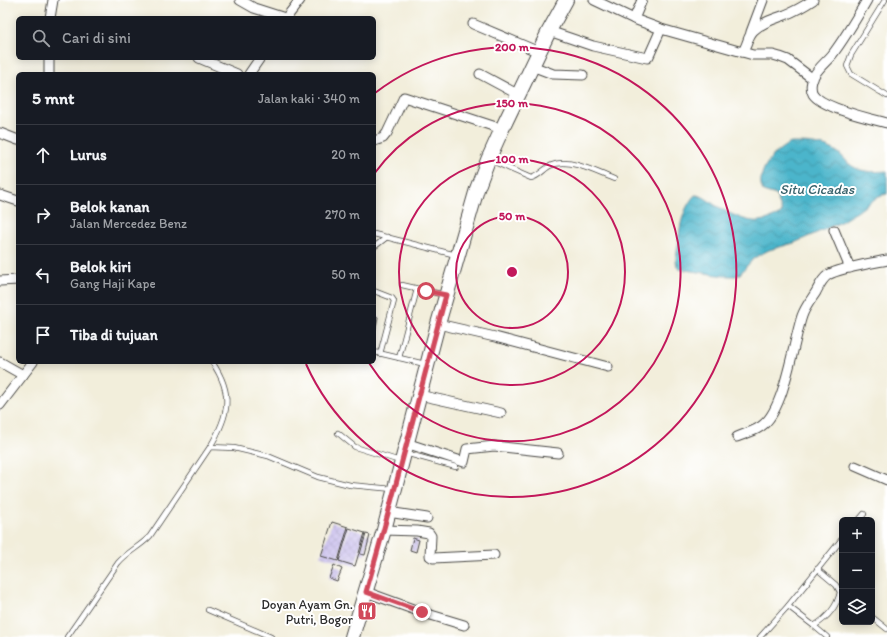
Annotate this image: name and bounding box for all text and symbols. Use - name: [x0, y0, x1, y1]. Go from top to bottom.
- search box: [16, 16, 376, 60]
- icon: search: [30, 27, 52, 49]
- text: Cari di sini: [62, 29, 131, 47]
- text: 200 m: [495, 40, 530, 54]
- text: 5 mnt: [32, 88, 75, 108]
- text: Jalan kaki · 340 m: [258, 91, 360, 106]
- text: 150 m: [496, 96, 529, 110]
- icon: ahead: [32, 144, 54, 166]
- text: Lurus: [70, 146, 107, 164]
- text: 20 m: [331, 147, 360, 162]
- text: 100 m: [495, 152, 529, 166]
- water label: Situ Cicadas: [780, 181, 855, 198]
- text: Belok kanan: [70, 198, 150, 216]
- icon: right: [32, 204, 54, 226]
- text: 270 m: [325, 207, 360, 222]
- text: 50 m: [499, 209, 526, 223]
- text: Jalan Mercedez Benz: [70, 216, 187, 231]
- text: Belok kiri: [70, 258, 131, 276]
- icon: left: [32, 264, 54, 286]
- centre of rings: [505, 265, 519, 279]
- text: 50 m: [331, 267, 360, 282]
- text: Gang Haji Kape: [70, 276, 156, 291]
- route start: [417, 282, 435, 300]
- icon: arrive: [32, 324, 54, 346]
- text: Tiba di tujuan: [70, 326, 158, 344]
- map controls: [839, 517, 875, 625]
- button: +: [839, 517, 875, 553]
- button: −: [839, 553, 875, 589]
- button: layers: [839, 589, 875, 625]
- place label: Doyan Ayam Gn. Putri, Bogor: [261, 597, 354, 627]
- restaurant icon: Doyan Ayam Gn. Putri, Bogor: [356, 600, 378, 622]
- route end: [413, 603, 431, 621]

